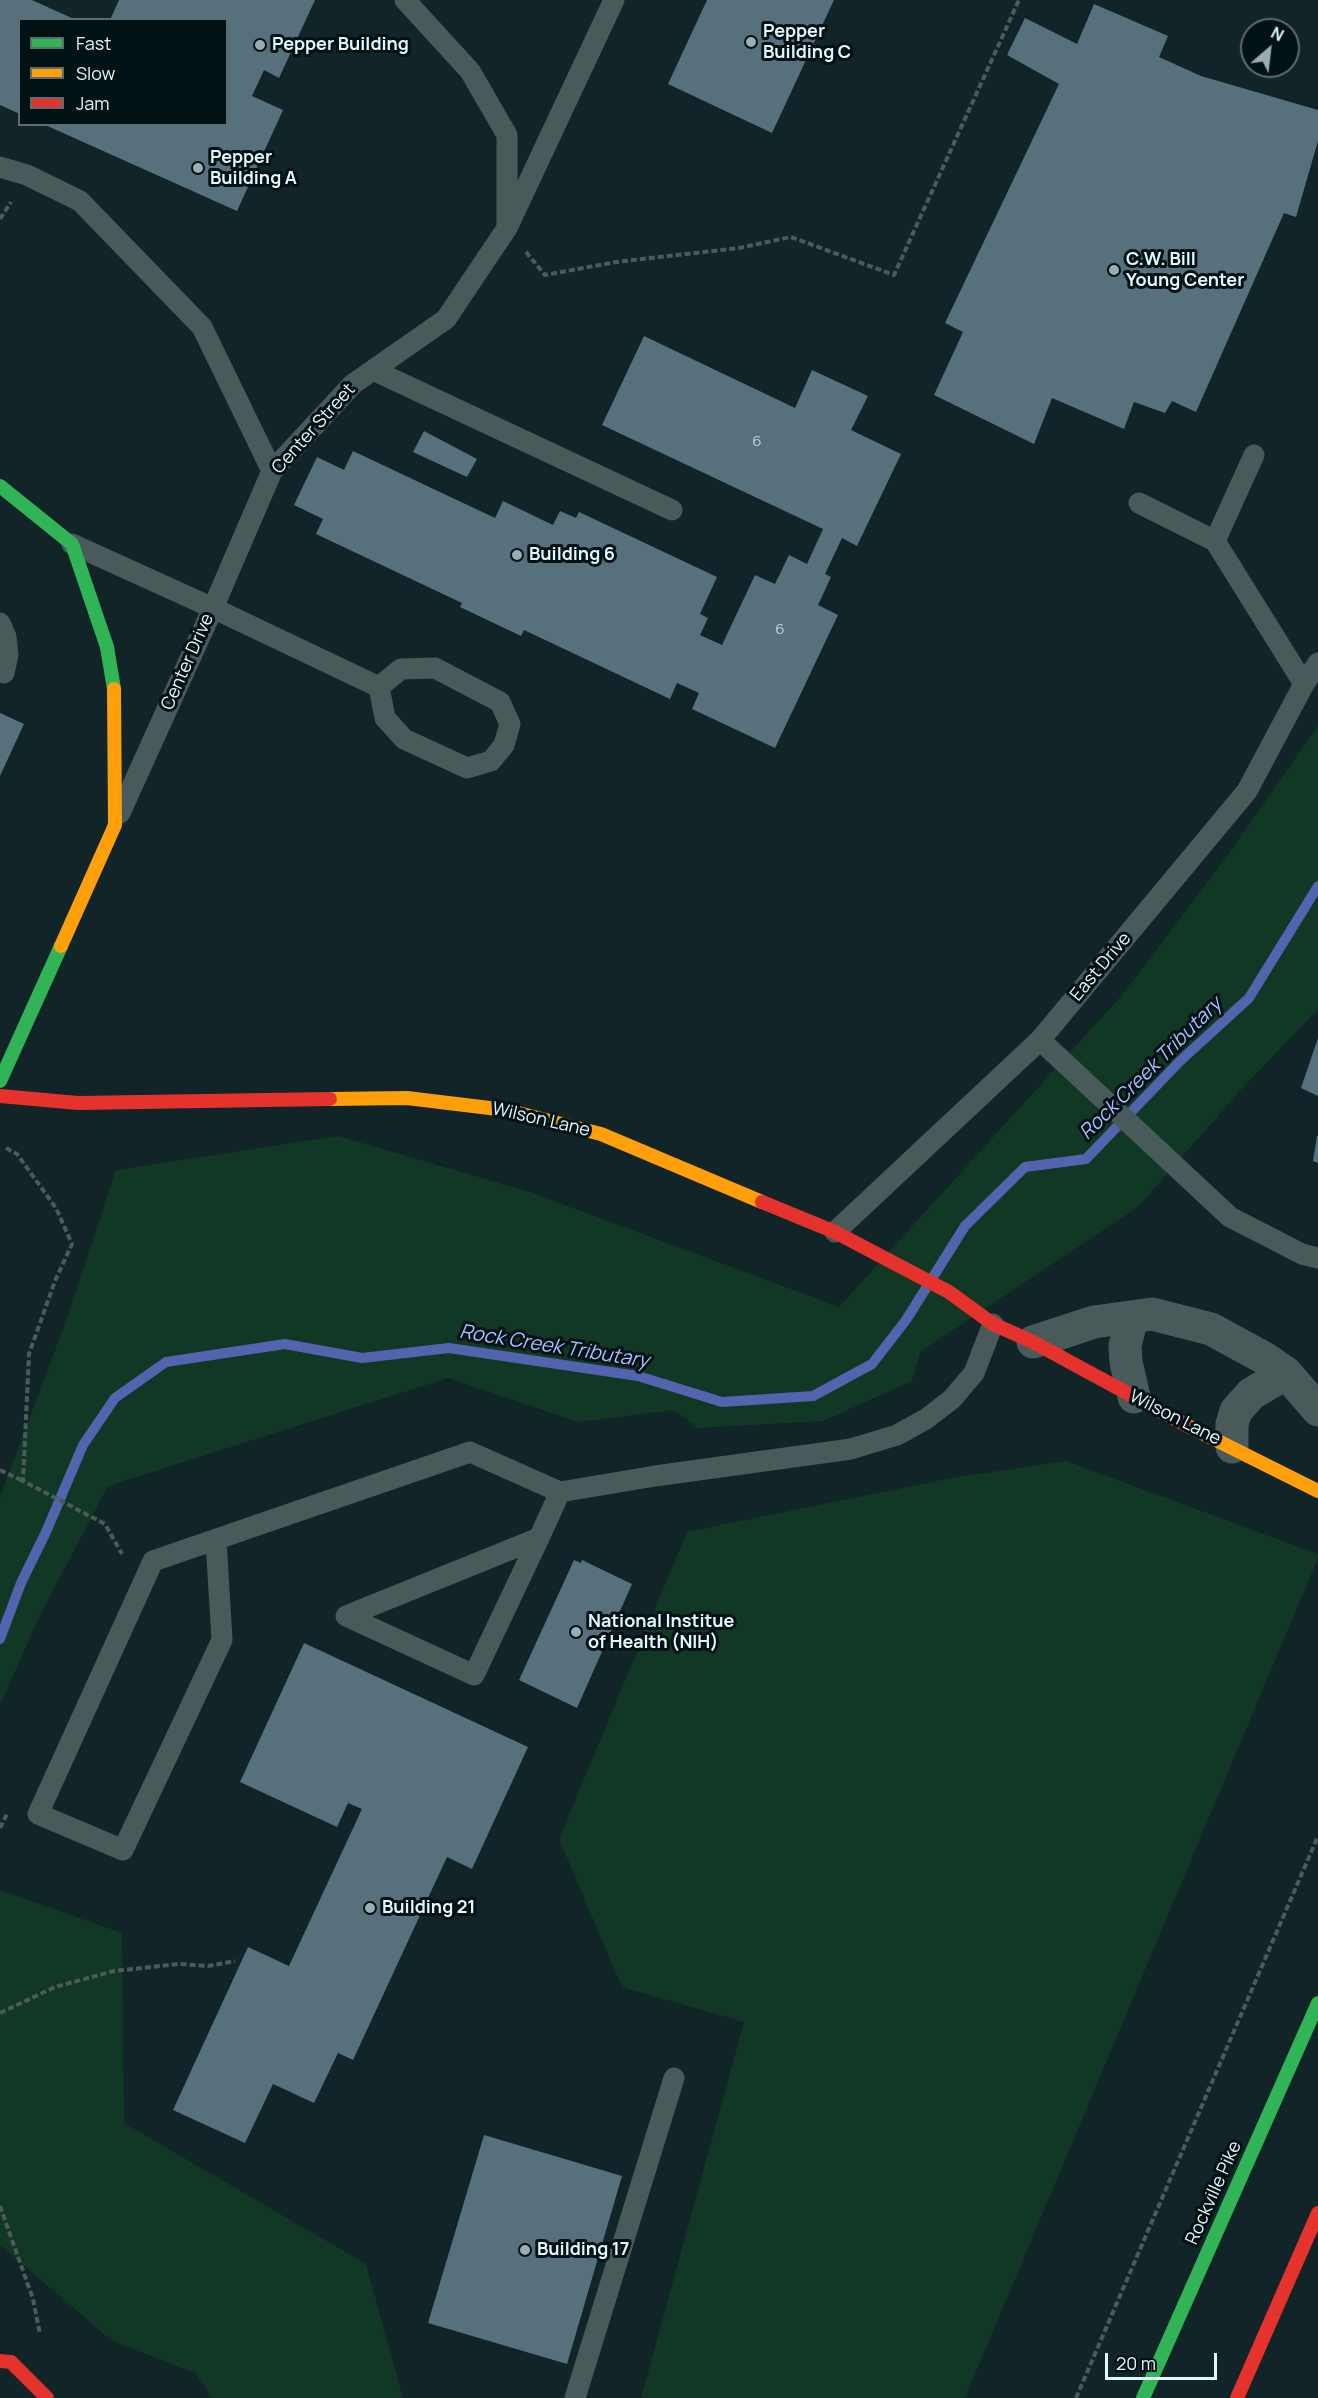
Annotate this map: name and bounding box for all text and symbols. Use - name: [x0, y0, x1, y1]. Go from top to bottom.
- legend: [18, 18, 228, 126]
- north arrow: [1240, 18, 1300, 78]
- place label: Pepper Building C: [763, 21, 851, 63]
- text: N: [1267, 21, 1288, 46]
- text: Fast: [76, 31, 111, 55]
- place label: Pepper Building: [272, 34, 409, 56]
- marker: Pepper Building C: [744, 35, 758, 49]
- marker: Pepper Building: [253, 38, 267, 52]
- text: Slow: [76, 61, 115, 85]
- text: Jam: [76, 91, 110, 115]
- place label: Pepper Building A: [210, 147, 297, 190]
- marker: Pepper Building A: [191, 161, 205, 175]
- place label: C.W. Bill Young Center: [1126, 249, 1244, 292]
- marker: C.W. Bill Young Center: [1107, 263, 1121, 277]
- street label: Center Street: [268, 379, 360, 479]
- house number: 6: [752, 433, 762, 451]
- place label: Building 6: [529, 544, 615, 566]
- marker: Building 6: [510, 548, 524, 562]
- street label: Center Drive: [157, 610, 219, 714]
- house number: 6: [775, 621, 785, 639]
- street label: East Drive: [1066, 928, 1136, 1006]
- water label: Rock Creek Tributary: [1075, 993, 1227, 1145]
- street label: Wilson Lane: [490, 1098, 592, 1142]
- water label: Rock Creek Tributary: [458, 1320, 650, 1374]
- street label: Wilson Lane: [1126, 1386, 1224, 1450]
- place label: National Institue of Health (NIH): [588, 1611, 734, 1654]
- marker: National Institue of Health (NIH): [569, 1625, 583, 1639]
- place label: Building 21: [382, 1897, 475, 1919]
- marker: Building 21: [363, 1901, 377, 1915]
- street label: Rockville Pike: [1182, 2138, 1246, 2248]
- place label: Building 17: [537, 2239, 629, 2261]
- marker: Building 17: [518, 2243, 532, 2257]
- scale bar: [1108, 2341, 1220, 2379]
- text: 20 m: [1116, 2351, 1156, 2375]

